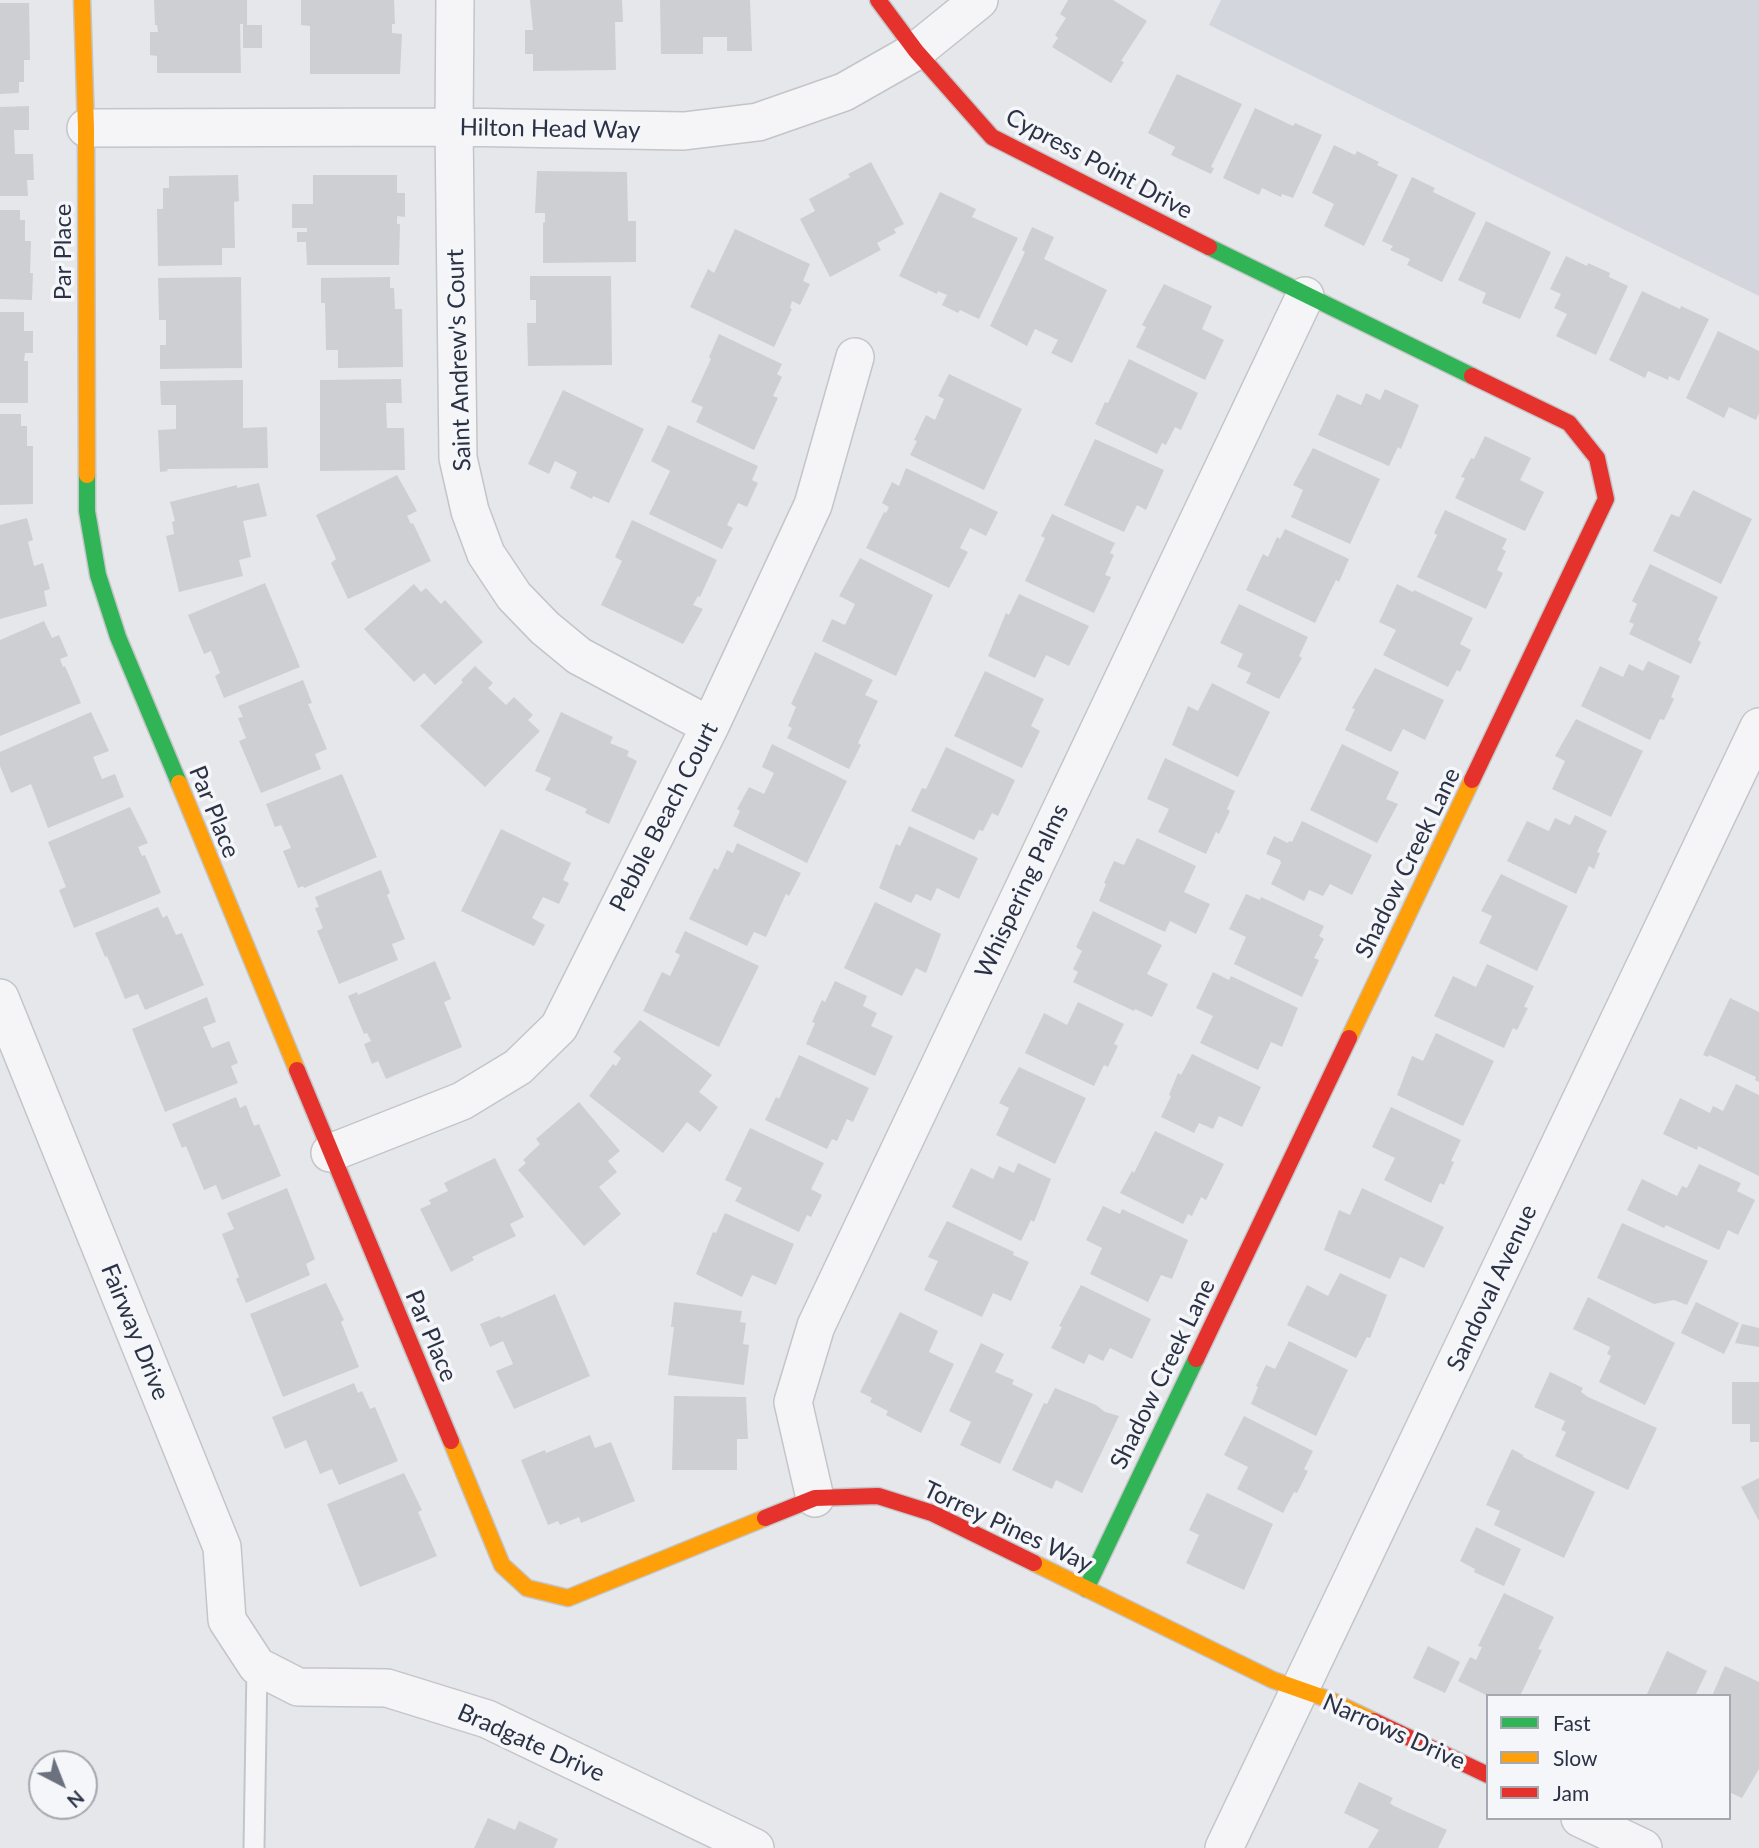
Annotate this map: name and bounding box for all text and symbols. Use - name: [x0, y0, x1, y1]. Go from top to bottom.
- street label: Cypress Point Drive: [1001, 103, 1197, 225]
- street label: Hilton Head Way: [459, 113, 641, 145]
- street label: Par Place: [49, 204, 77, 300]
- street label: Saint Andrew's Court: [441, 248, 477, 472]
- street label: Pebble Beach Court: [604, 717, 724, 917]
- street label: Par Place: [183, 762, 245, 862]
- street label: Shadow Creek Lane: [1349, 763, 1467, 963]
- street label: Whispering Palms: [969, 799, 1075, 983]
- street label: Sandoval Avenue: [1441, 1200, 1543, 1376]
- street label: Fairway Drive: [95, 1260, 175, 1404]
- street label: Shadow Creek Lane: [1104, 1274, 1222, 1474]
- street label: Par Place: [399, 1286, 463, 1386]
- street label: Torrey Pines Way: [919, 1475, 1097, 1579]
- street label: Narrows Drive: [1318, 1688, 1470, 1776]
- legend: [1486, 1694, 1731, 1820]
- street label: Bradgate Drive: [453, 1698, 609, 1788]
- text: Fast: [1553, 1710, 1590, 1735]
- text: Slow: [1553, 1745, 1597, 1770]
- north arrow: [28, 1750, 98, 1820]
- text: Jam: [1553, 1780, 1589, 1805]
- text: N: [63, 1786, 89, 1813]

